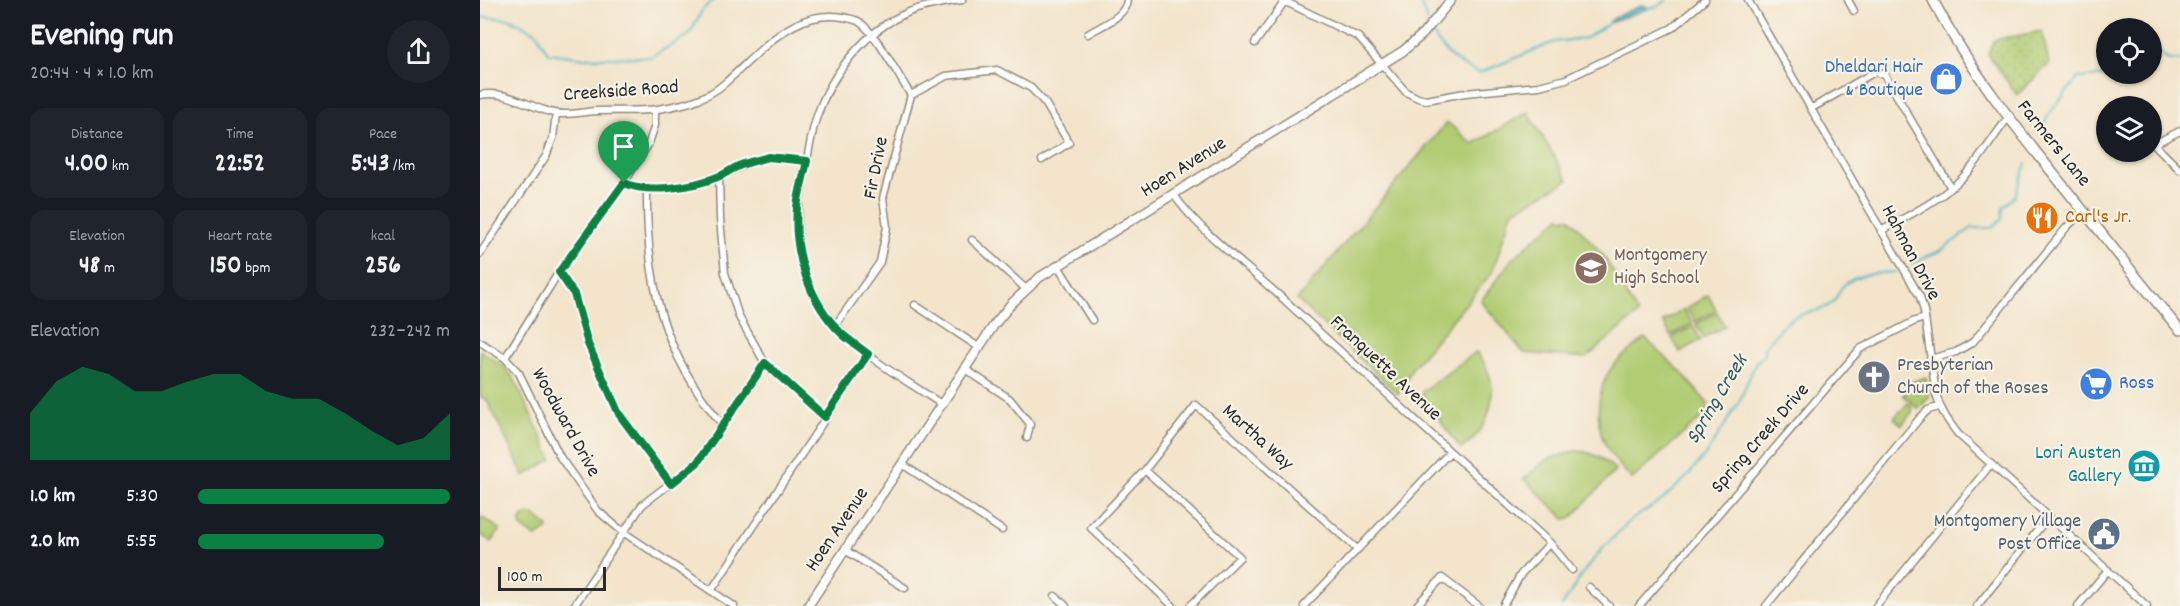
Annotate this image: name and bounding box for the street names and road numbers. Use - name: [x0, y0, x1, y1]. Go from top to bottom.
- street label: Creekside Road: [562, 74, 680, 110]
- street label: Farmers Lane: [2009, 95, 2097, 193]
- street label: Hoen Avenue: [1136, 130, 1232, 205]
- street label: Fir Drive: [857, 134, 897, 202]
- street label: Hahman Drive: [1873, 200, 1947, 306]
- street label: Franquette Avenue: [1323, 310, 1447, 429]
- street label: Woodward Drive: [523, 363, 607, 483]
- street label: Spring Creek Drive: [1705, 378, 1817, 500]
- street label: Martha Way: [1215, 398, 1300, 478]
- street label: Hoen Avenue: [799, 482, 877, 578]

